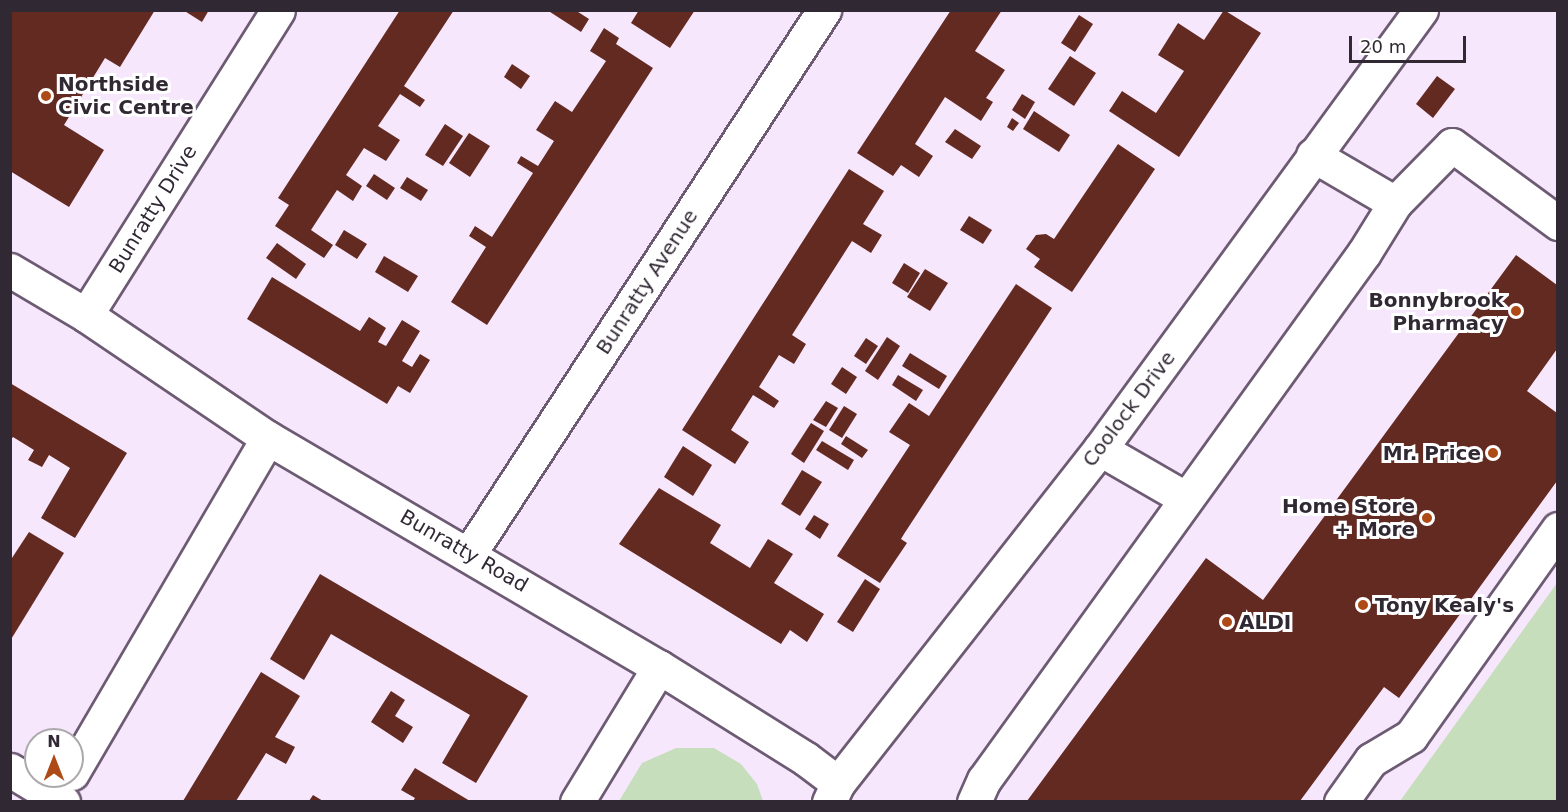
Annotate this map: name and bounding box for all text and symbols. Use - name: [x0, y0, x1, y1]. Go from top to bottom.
- scale bar: [1352, 24, 1469, 62]
- text: 20 m: [1360, 36, 1406, 57]
- place label: Northside Civic Centre: [58, 72, 194, 119]
- marker: Northside Civic Centre: [39, 89, 53, 103]
- street label: Bunratty Drive: [104, 140, 202, 278]
- street label: Bunratty Avenue: [591, 205, 703, 359]
- place label: Bonnybrook Pharmacy: [1369, 288, 1504, 335]
- marker: Bonnybrook Pharmacy: [1509, 304, 1523, 318]
- street label: Coolock Drive: [1078, 346, 1180, 472]
- place label: Mr. Price: [1383, 441, 1481, 465]
- marker: Mr. Price: [1486, 446, 1500, 460]
- place label: Home Store + More: [1282, 494, 1415, 541]
- street label: Bunratty Road: [396, 505, 532, 597]
- marker: Home Store + More: [1420, 511, 1434, 525]
- place label: Tony Kealy's: [1375, 593, 1514, 617]
- marker: Tony Kealy's: [1356, 598, 1370, 612]
- place label: ALDI: [1239, 610, 1291, 634]
- marker: ALDI: [1220, 615, 1234, 629]
- north arrow: [24, 728, 84, 788]
- text: N: [47, 732, 61, 751]

